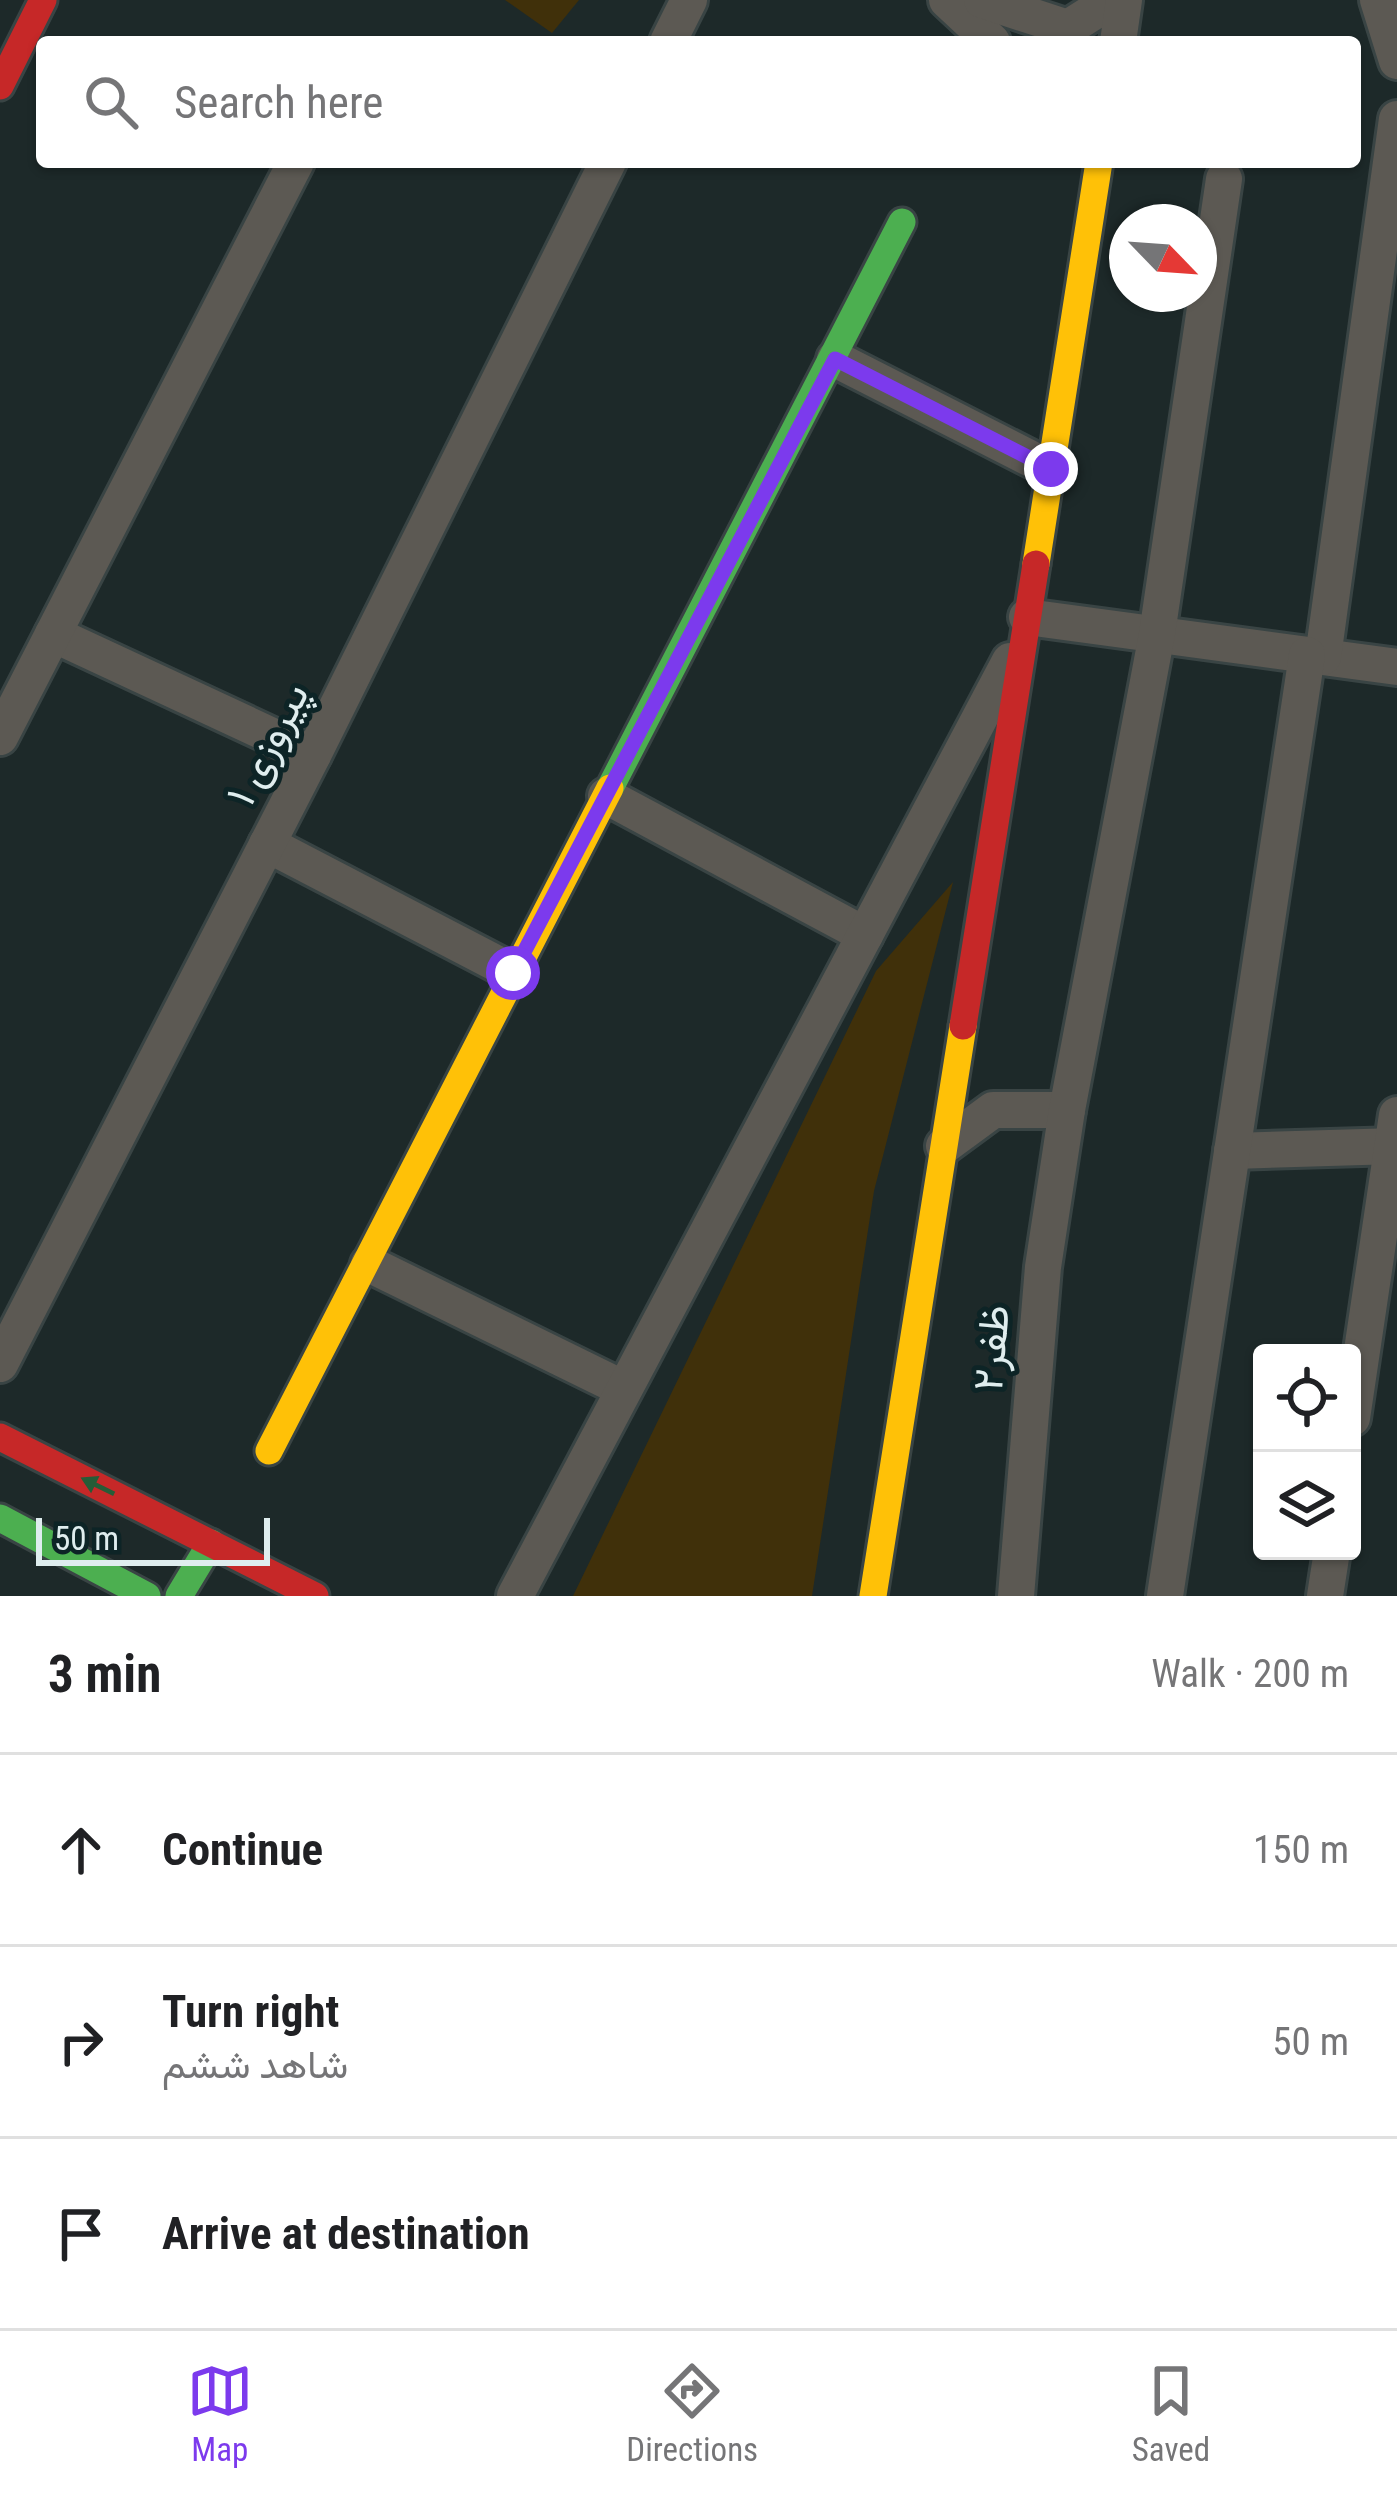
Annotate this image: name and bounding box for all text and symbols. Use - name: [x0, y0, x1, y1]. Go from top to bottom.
- search box: [36, 36, 1361, 168]
- icon: search: [78, 69, 144, 135]
- text: Search here: [174, 76, 383, 129]
- north arrow: [1109, 204, 1217, 312]
- route end: [1024, 442, 1078, 496]
- street label: پیروزی ۱: [215, 674, 322, 815]
- route start: [486, 946, 540, 1000]
- street label: ظفر۲: [963, 1303, 1021, 1393]
- map controls: [1253, 1344, 1361, 1560]
- button: locate: [1253, 1344, 1361, 1452]
- button: layers: [1253, 1452, 1361, 1560]
- one-way arrow: [80, 1476, 115, 1496]
- scale bar: [36, 1512, 270, 1565]
- text: 50 m: [54, 1519, 119, 1558]
- text: 3 min: [48, 1645, 161, 1704]
- text: Walk · 200 m: [1151, 1651, 1349, 1697]
- icon: ahead: [48, 1817, 114, 1883]
- text: Continue: [162, 1823, 323, 1876]
- text: 150 m: [1253, 1827, 1349, 1873]
- text: Turn right: [162, 1985, 339, 2038]
- icon: right: [48, 2009, 114, 2075]
- text: 50 m: [1272, 2019, 1349, 2065]
- text: شاهد ششم: [162, 2042, 348, 2088]
- icon: arrive: [48, 2201, 114, 2267]
- text: Arrive at destination: [162, 2207, 530, 2260]
- tab: Map: [187, 2358, 253, 2469]
- tab: Directions: [626, 2358, 758, 2469]
- tab: Saved: [1132, 2358, 1210, 2469]

